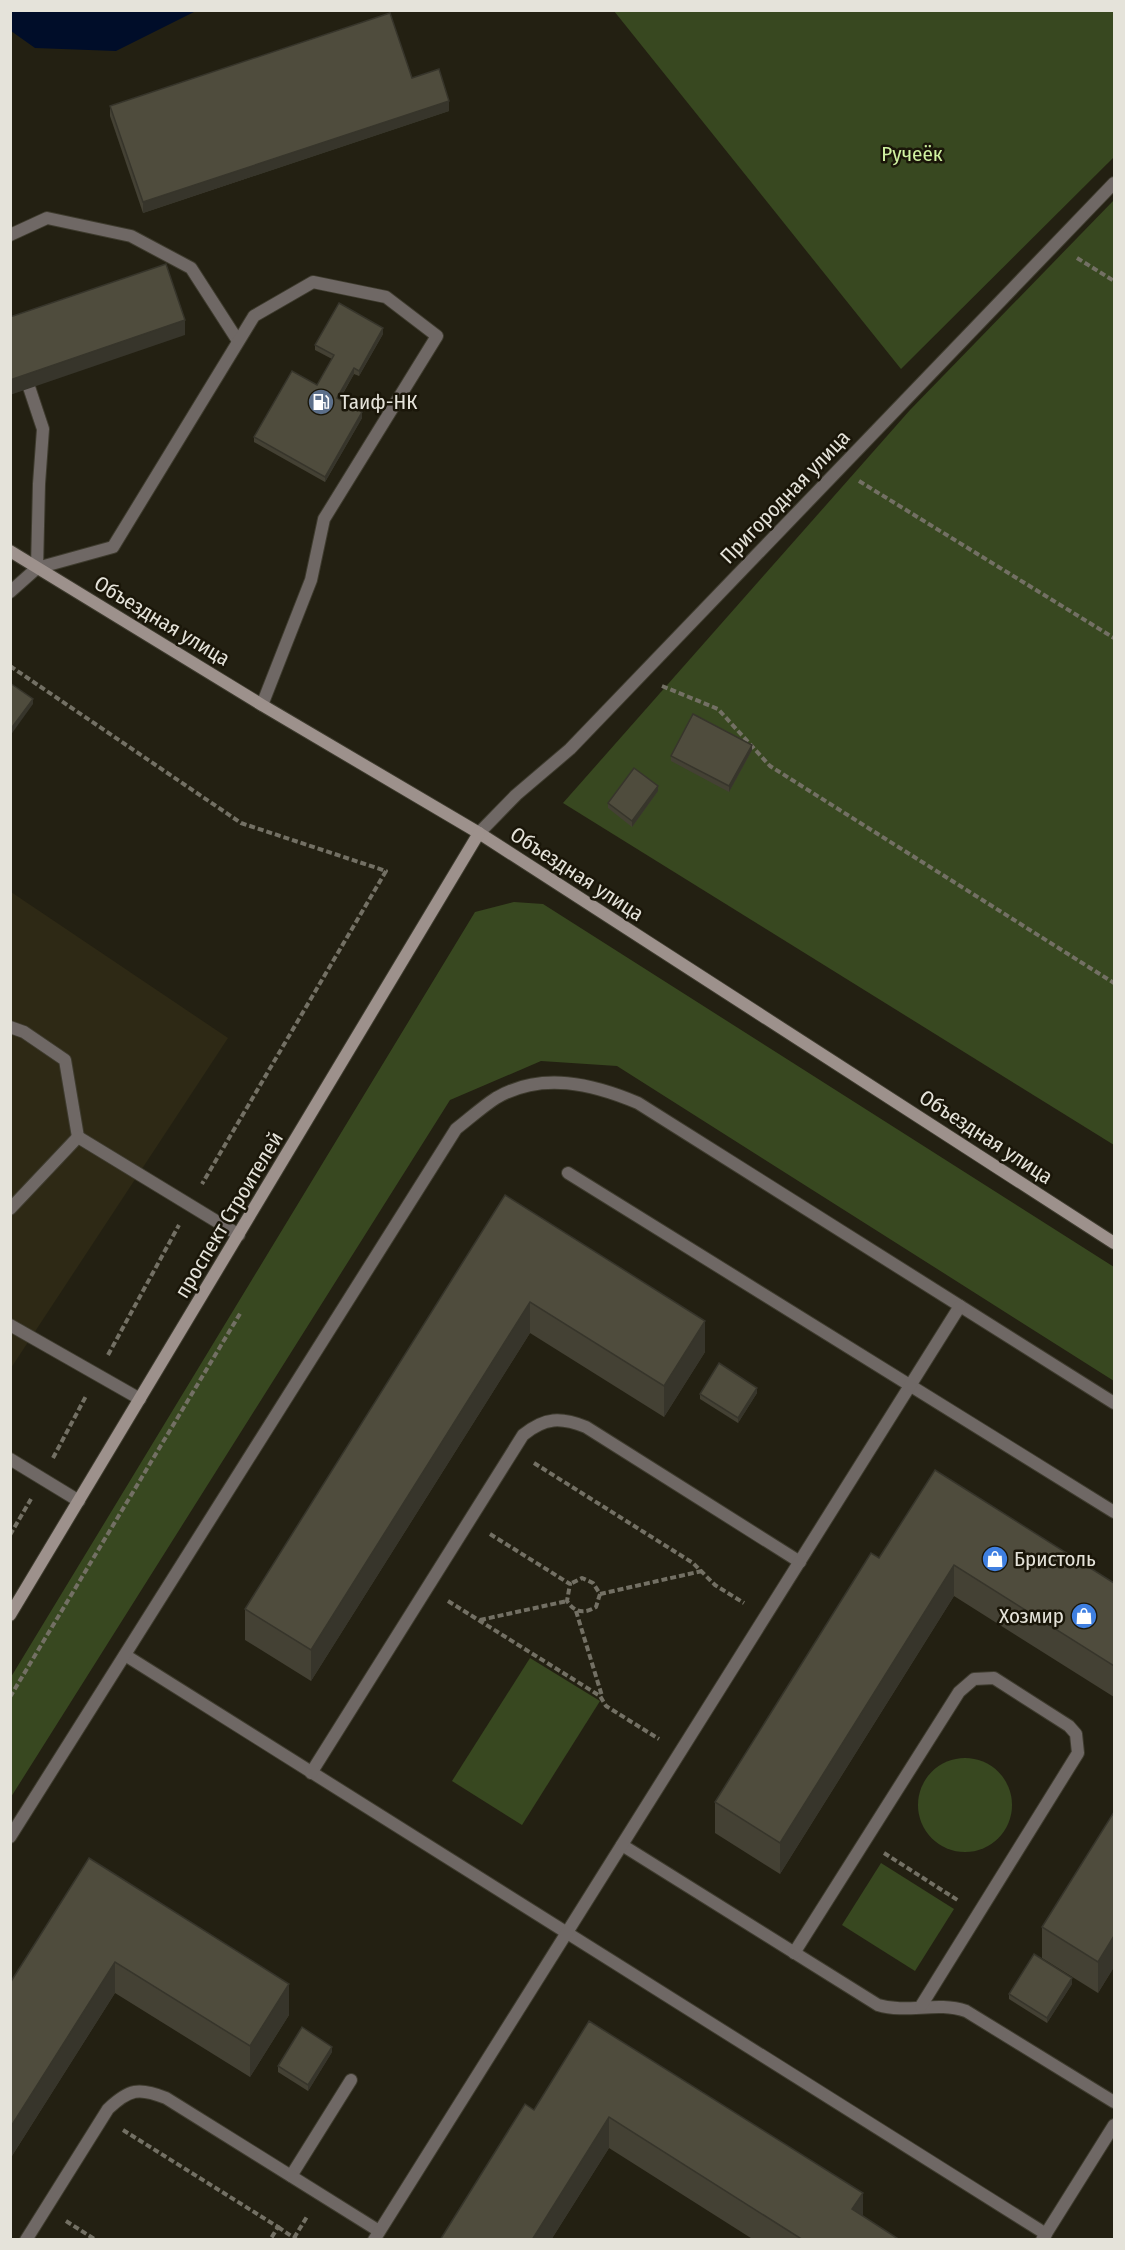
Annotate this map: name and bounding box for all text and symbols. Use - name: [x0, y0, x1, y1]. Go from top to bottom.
- park label: Ручеёк: [881, 141, 943, 167]
- fuel station icon: Таиф-НК: [306, 387, 336, 417]
- place label: Таиф-НК: [340, 389, 418, 415]
- street label: Пригородная улица: [715, 425, 855, 569]
- street label: Объездная улица: [89, 570, 235, 672]
- street label: Объездная улица: [505, 821, 649, 927]
- street label: Объездная улица: [914, 1084, 1058, 1190]
- street label: проспект Строителей: [169, 1127, 289, 1303]
- shop icon: Бристоль: [980, 1544, 1010, 1574]
- place label: Бристоль: [1014, 1546, 1096, 1572]
- shop icon: Хозмир: [1069, 1601, 1099, 1631]
- place label: Хозмир: [999, 1603, 1064, 1629]

